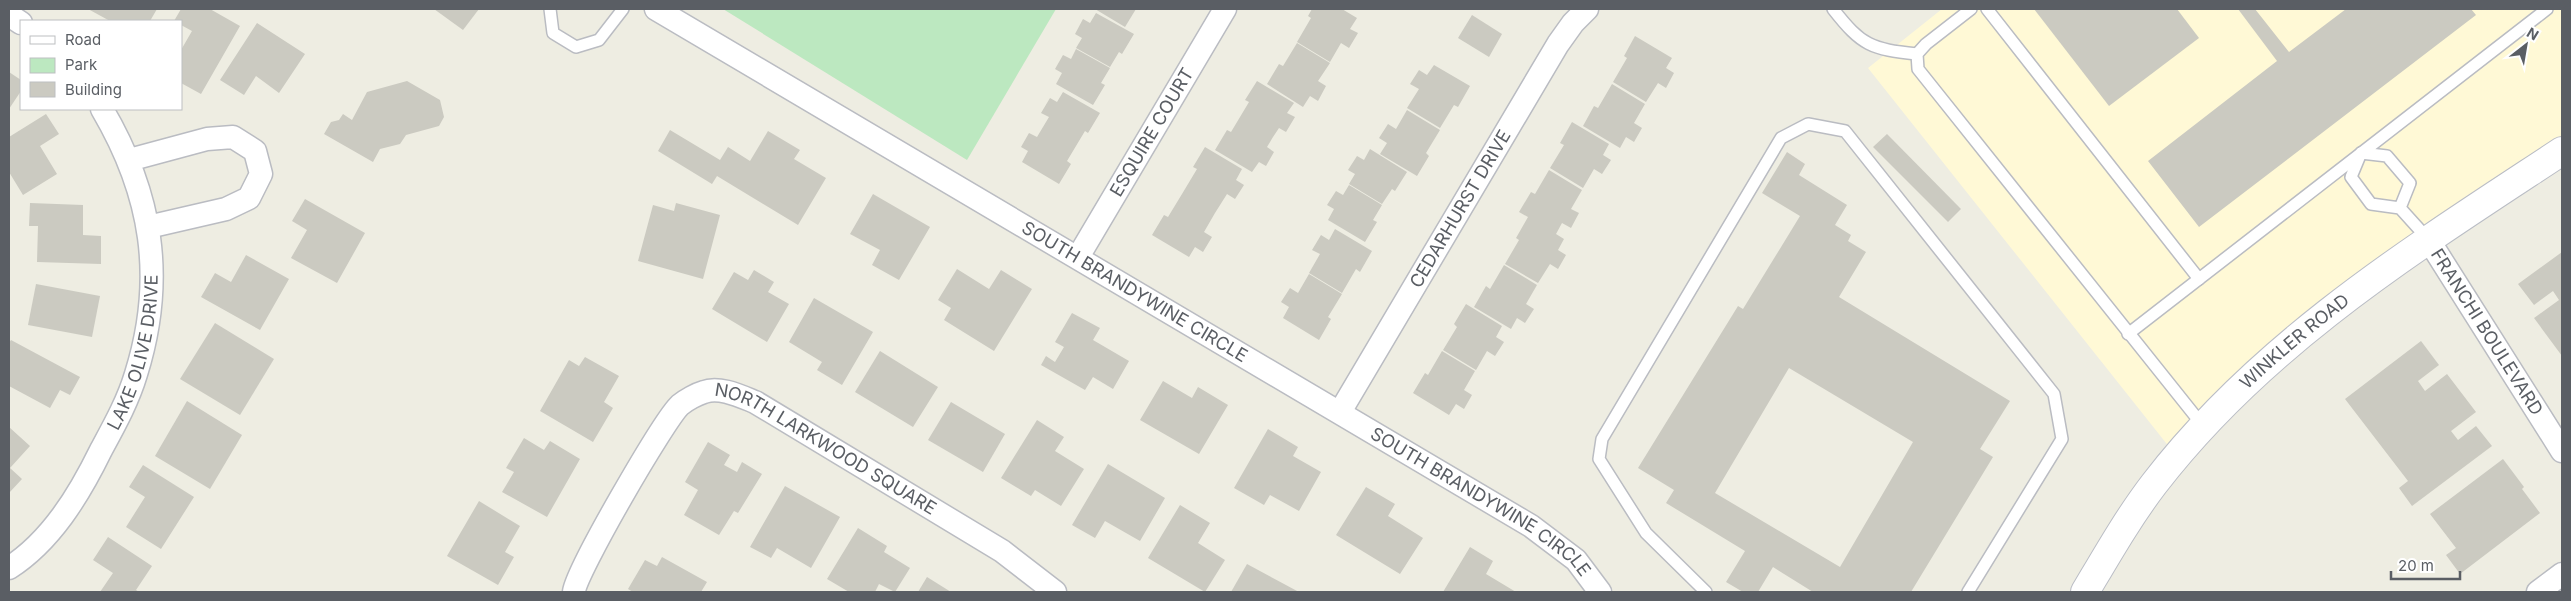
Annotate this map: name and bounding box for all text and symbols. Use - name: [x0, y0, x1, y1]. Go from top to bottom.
- legend: [20, 20, 182, 110]
- north arrow: [2501, 20, 2551, 70]
- text: N: [2524, 23, 2542, 43]
- text: Road: [65, 30, 101, 49]
- text: Park: [65, 55, 98, 74]
- street label: ESQUIRE COURT: [1105, 64, 1198, 200]
- text: Building: [65, 80, 122, 99]
- street label: CEDARHURST DRIVE: [1405, 126, 1515, 291]
- street label: SOUTH BRANDYWINE CIRCLE: [1018, 217, 1252, 366]
- street label: FRANCHI BOULEVARD: [2427, 245, 2548, 419]
- street label: LAKE OLIVE DRIVE: [103, 275, 162, 433]
- street label: WINKLER ROAD: [2235, 289, 2353, 393]
- street label: NORTH LARKWOOD SQUARE: [713, 379, 940, 519]
- street label: SOUTH BRANDYWINE CIRCLE: [1367, 423, 1595, 580]
- scale bar: [2391, 548, 2460, 580]
- text: 20 m: [2398, 556, 2434, 575]

